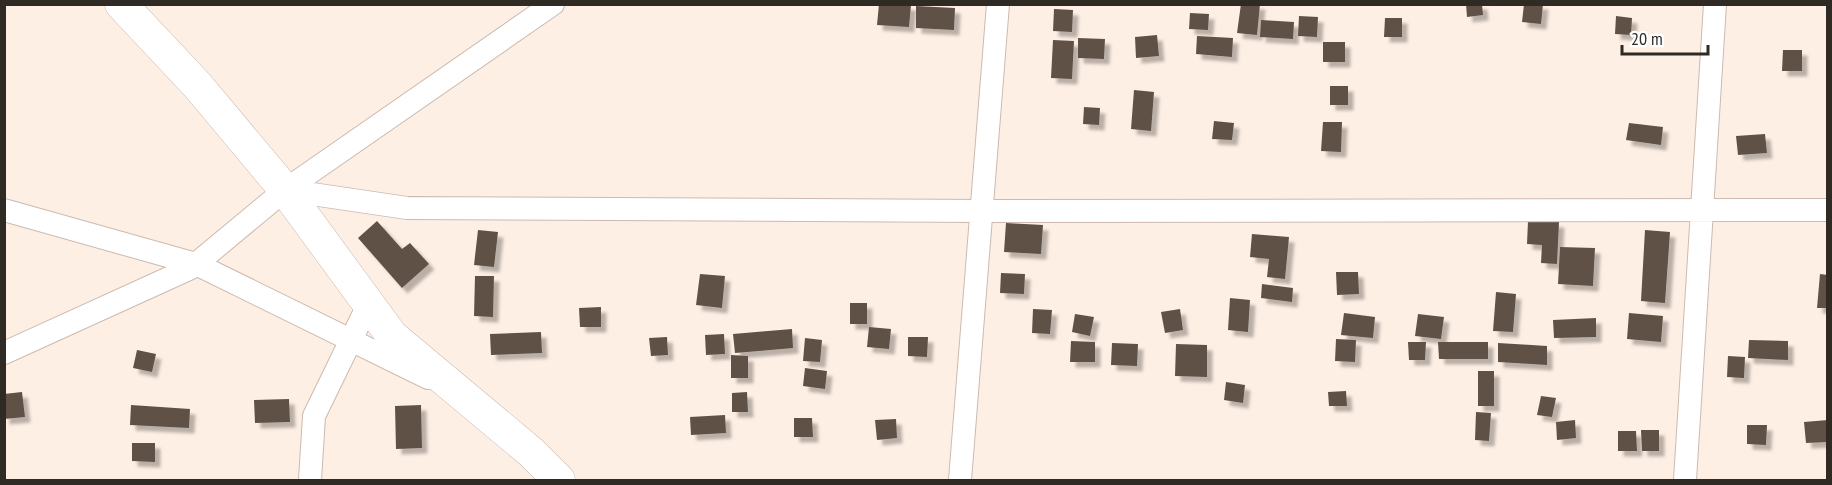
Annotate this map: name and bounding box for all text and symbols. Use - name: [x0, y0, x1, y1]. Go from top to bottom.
- scale bar: [1622, 18, 1708, 56]
- text: 20 m: [1631, 27, 1663, 50]

